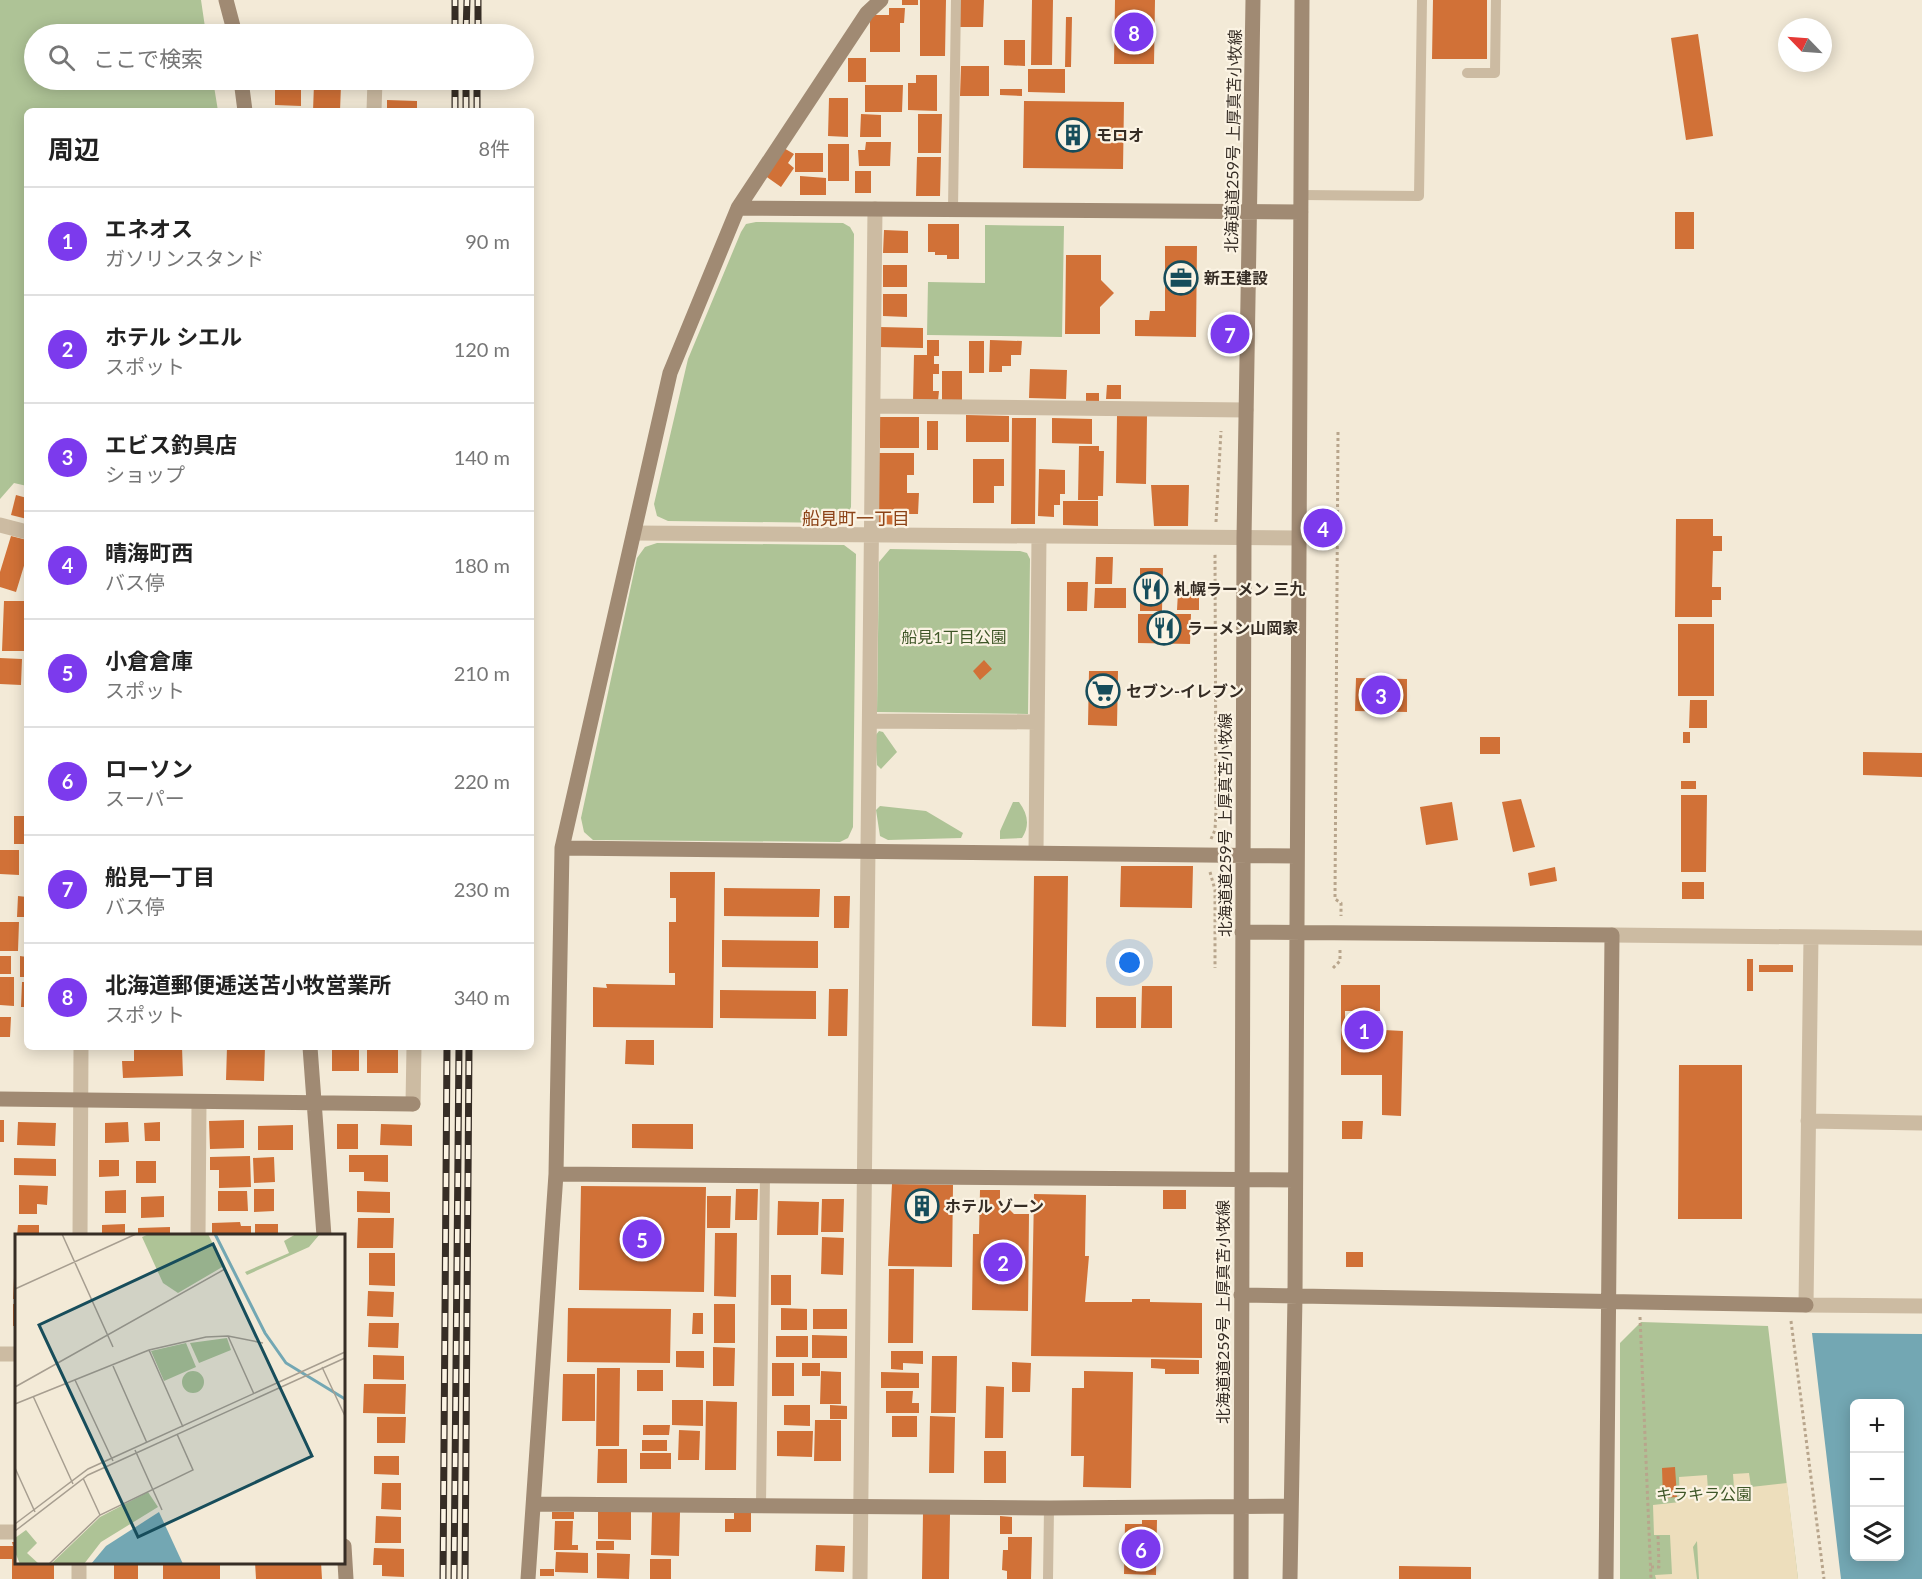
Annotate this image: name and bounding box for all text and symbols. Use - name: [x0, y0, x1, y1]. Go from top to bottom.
- pin: 8: [1114, 9, 1154, 54]
- north arrow: [1778, 18, 1832, 72]
- search box: [24, 24, 534, 90]
- street label: 北海道道259号 上厚真苫小牧線: [1221, 29, 1244, 253]
- icon: search: [45, 41, 78, 74]
- text: ここで検索: [93, 45, 203, 72]
- building icon: モロオ: [1055, 117, 1091, 153]
- place label: モロオ: [1096, 125, 1144, 144]
- text: 周辺: [48, 133, 100, 165]
- text: 8件: [478, 136, 510, 160]
- text: エネオス: [105, 215, 193, 242]
- text: 1: [62, 229, 73, 253]
- text: 90 m: [465, 229, 510, 253]
- text: ガソリンスタンド: [105, 246, 265, 270]
- office icon: 新王建設: [1163, 260, 1199, 296]
- place label: 新王建設: [1204, 268, 1268, 287]
- pin: 7: [1210, 312, 1250, 356]
- text: ホテル シエル: [105, 323, 242, 350]
- text: 2: [62, 337, 73, 361]
- text: 120 m: [454, 337, 510, 361]
- text: スポット: [105, 354, 185, 378]
- text: エビス釣具店: [105, 431, 237, 458]
- text: 3: [62, 445, 73, 469]
- text: 140 m: [454, 445, 510, 469]
- text: ショップ: [105, 462, 185, 486]
- pin: 4: [1304, 506, 1342, 550]
- district label: 船見町一丁目: [802, 507, 910, 529]
- text: 晴海町西: [105, 539, 193, 566]
- text: 4: [62, 553, 73, 577]
- text: 180 m: [454, 553, 510, 577]
- text: バス停: [105, 570, 165, 594]
- restaurant icon: 札幌ラーメン 三九: [1133, 571, 1169, 607]
- place label: 札幌ラーメン 三九: [1174, 579, 1305, 598]
- restaurant icon: ラーメン山岡家: [1146, 610, 1182, 646]
- place label: ラーメン山岡家: [1187, 618, 1298, 637]
- park label: 船見1丁目公園: [901, 627, 1007, 646]
- text: 小倉倉庫: [105, 647, 193, 674]
- text: 5: [62, 661, 73, 685]
- text: 210 m: [454, 661, 510, 685]
- pin: 3: [1362, 672, 1400, 718]
- supermarket icon: セブン-イレブン: [1085, 673, 1121, 709]
- text: スポット: [105, 678, 185, 702]
- place label: セブン-イレブン: [1126, 681, 1244, 700]
- street label: 北海道道259号 上厚真苫小牧線: [1215, 713, 1234, 937]
- text: ローソン: [105, 755, 193, 782]
- text: 6: [62, 769, 73, 793]
- text: 220 m: [454, 769, 510, 793]
- text: スーパー: [105, 786, 185, 810]
- text: 船見一丁目: [105, 863, 215, 890]
- text: 7: [62, 877, 73, 901]
- text: 230 m: [454, 877, 510, 901]
- text: バス停: [105, 894, 165, 918]
- your location: [1115, 948, 1144, 977]
- text: 北海道郵便逓送苫小牧営業所: [105, 971, 391, 998]
- text: 8: [62, 985, 73, 1009]
- text: 340 m: [454, 985, 510, 1009]
- text: スポット: [105, 1002, 185, 1026]
- pin: 1: [1344, 1008, 1384, 1052]
- building icon: ホテル ゾーン: [904, 1188, 940, 1224]
- place label: ホテル ゾーン: [945, 1196, 1044, 1215]
- street label: 北海道道259号 上厚真苫小牧線: [1213, 1200, 1232, 1424]
- pin: 5: [622, 1216, 662, 1262]
- inset map: [15, 1234, 345, 1564]
- pin: 2: [984, 1240, 1022, 1284]
- map controls: [1850, 1399, 1904, 1561]
- button: +: [1850, 1399, 1904, 1453]
- button: −: [1850, 1453, 1904, 1507]
- park label: キラキラ公園: [1656, 1484, 1752, 1503]
- button: layers: [1850, 1507, 1904, 1561]
- pin: 6: [1122, 1526, 1160, 1572]

